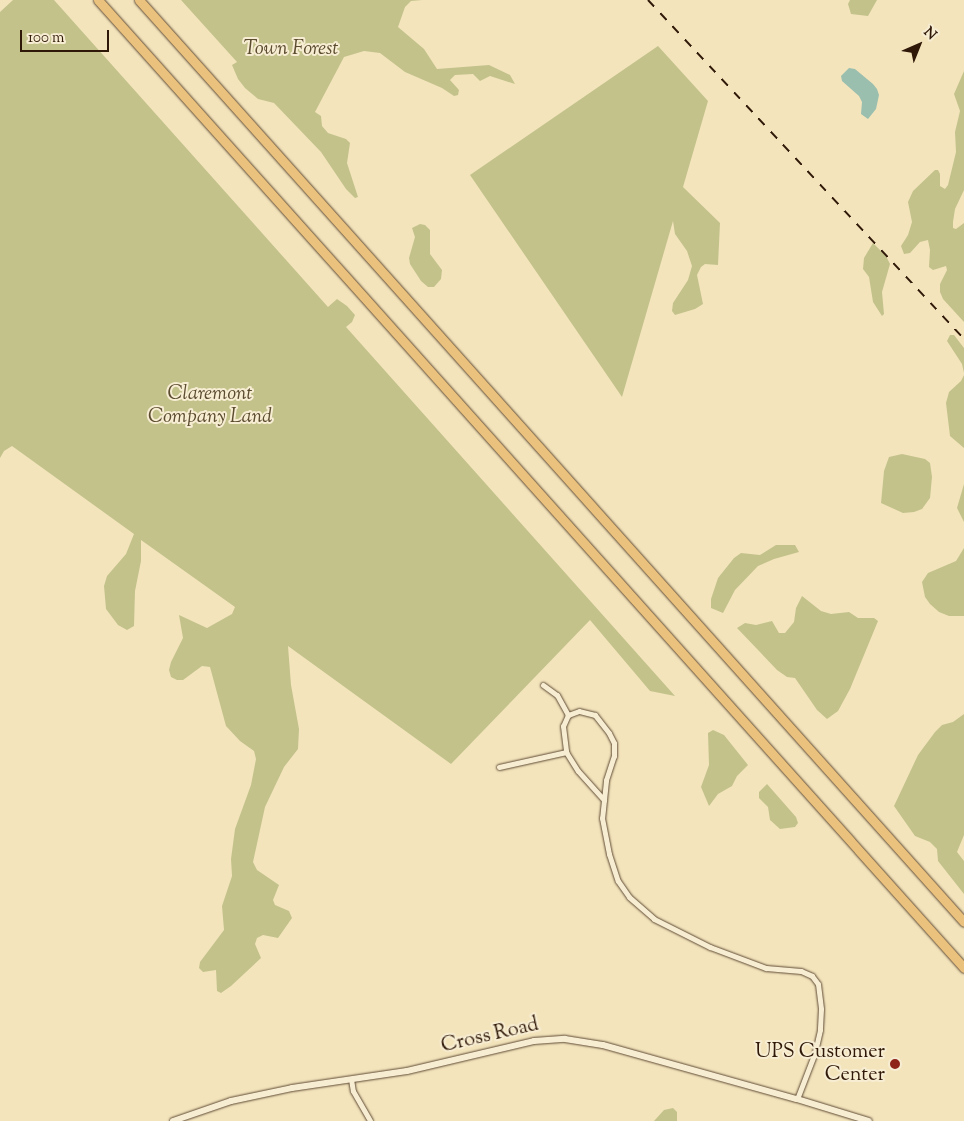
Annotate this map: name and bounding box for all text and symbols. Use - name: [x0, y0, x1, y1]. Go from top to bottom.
- scale bar: [22, 20, 111, 52]
- north arrow: [894, 20, 944, 70]
- text: N: [918, 23, 940, 45]
- text: 100 m: [28, 28, 64, 49]
- park label: Town Forest: [244, 37, 338, 61]
- park label: Claremont Company Land: [148, 382, 272, 429]
- street label: Cross Road: [439, 1013, 541, 1059]
- place label: UPS Customer Center: [755, 1040, 885, 1087]
- marker: UPS Customer Center: [889, 1058, 901, 1070]

